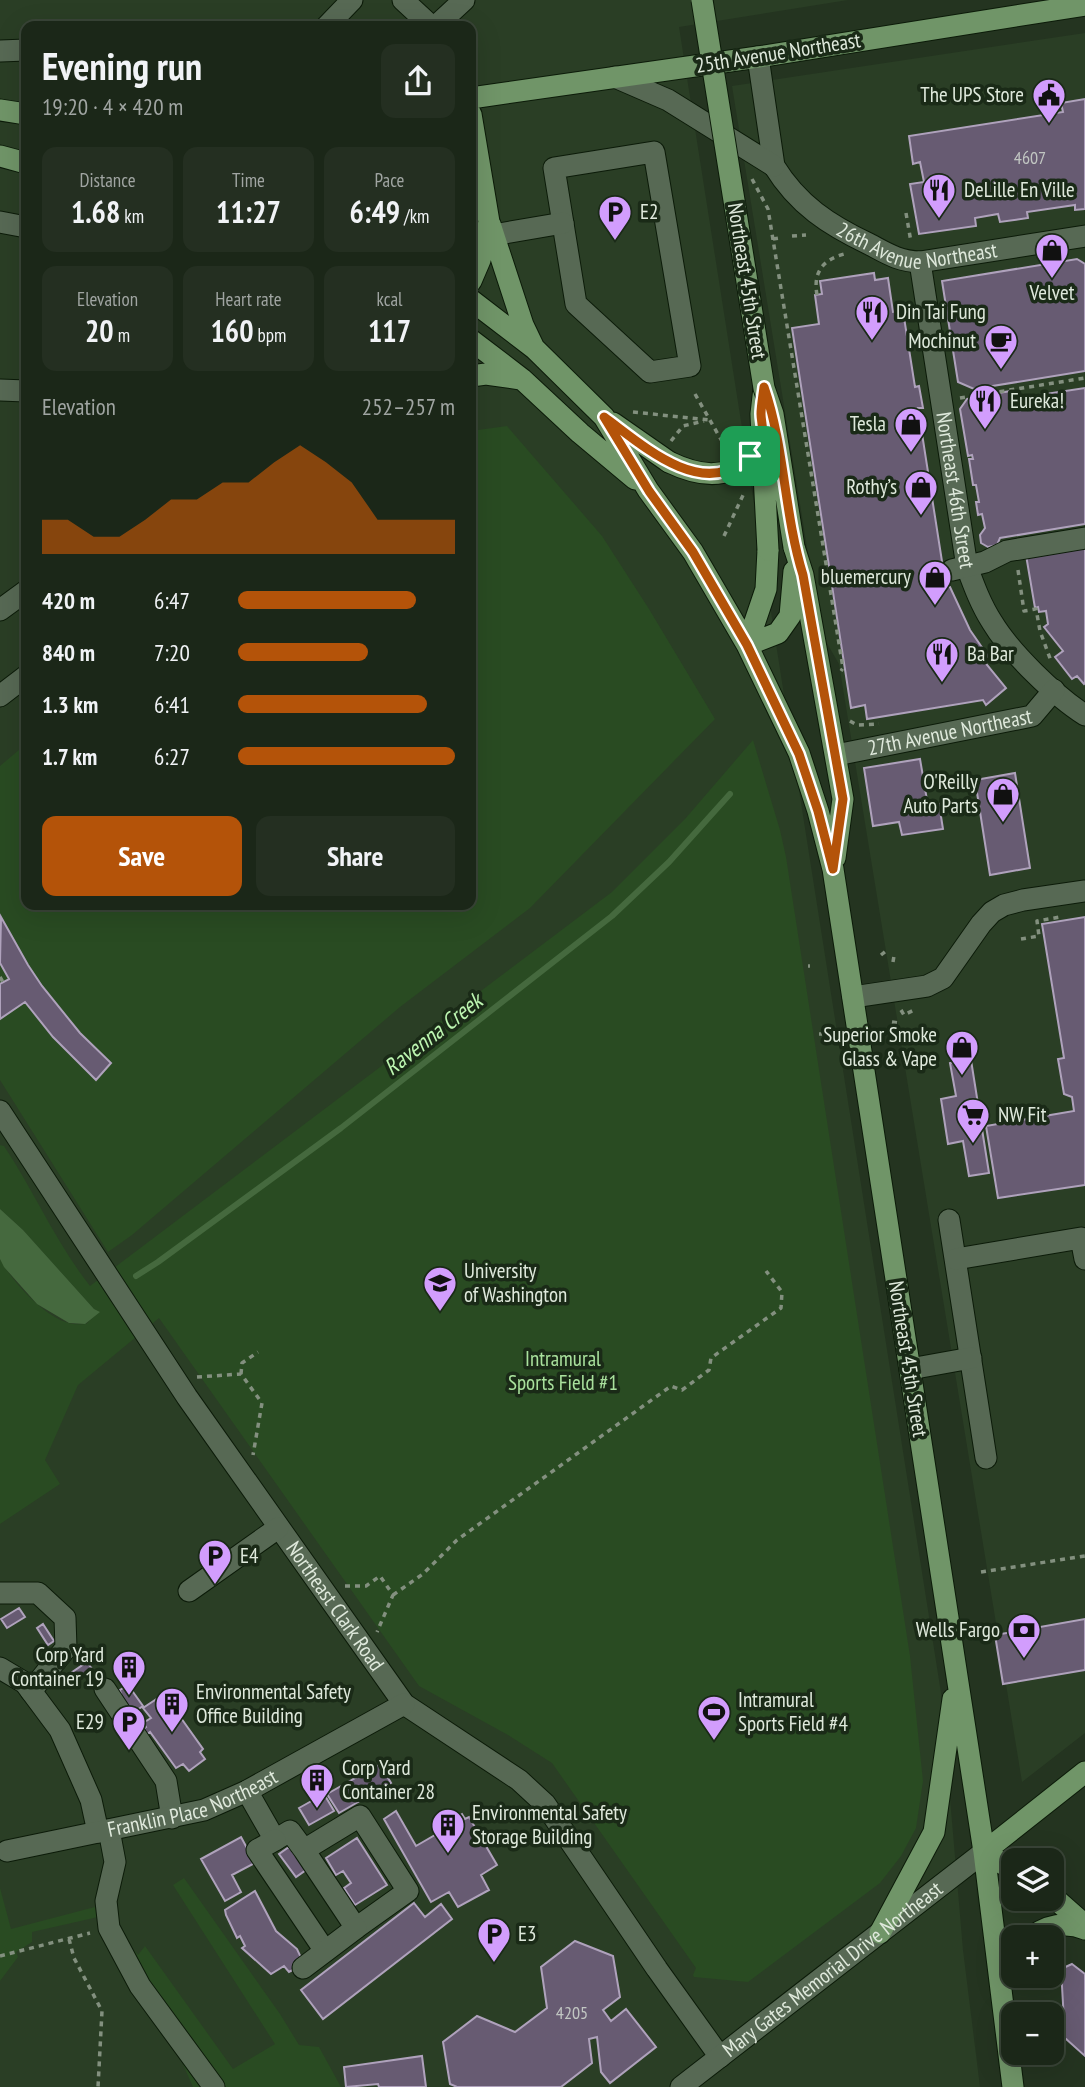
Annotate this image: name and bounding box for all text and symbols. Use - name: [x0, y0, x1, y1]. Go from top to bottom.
- street label: 25th Avenue Northeast: [693, 26, 863, 79]
- text: Evening run: [42, 41, 202, 90]
- button: share: [381, 44, 455, 118]
- public building icon: The UPS Store: [1030, 76, 1068, 125]
- place label: The UPS Store: [920, 81, 1024, 108]
- text: 19:20 · 4 × 420 m: [42, 92, 183, 121]
- house number: 4607: [1014, 146, 1046, 169]
- text: Distance: [80, 168, 135, 192]
- text: Time: [232, 168, 265, 192]
- text: Pace: [375, 168, 404, 192]
- restaurant icon: DeLille En Ville: [920, 171, 958, 220]
- place label: DeLille En Ville: [964, 176, 1075, 203]
- text: 1.68: [71, 192, 120, 231]
- text: 11:27: [216, 192, 281, 231]
- text: 6:49: [350, 192, 400, 231]
- parking icon: E2: [596, 193, 634, 242]
- place label: E2: [640, 198, 658, 225]
- street label: Northeast 45th Street: [722, 201, 773, 361]
- text: km: [120, 204, 144, 228]
- text: /km: [400, 204, 429, 228]
- street label: 26th Avenue Northeast: [832, 216, 999, 275]
- shop icon: Velvet: [1033, 231, 1071, 280]
- place label: Velvet: [1029, 279, 1075, 306]
- text: Elevation: [77, 287, 138, 311]
- text: Heart rate: [215, 287, 282, 311]
- text: kcal: [377, 287, 402, 311]
- restaurant icon: Din Tai Fung: [853, 293, 891, 342]
- place label: Din Tai Fung: [896, 298, 986, 325]
- text: 20: [85, 311, 114, 350]
- text: 160: [211, 311, 254, 350]
- text: 117: [368, 311, 411, 350]
- cafe icon: Mochinut: [982, 322, 1020, 371]
- text: m: [114, 323, 130, 347]
- text: bpm: [254, 323, 286, 347]
- place label: Mochinut: [908, 327, 976, 354]
- restaurant icon: Eureka!: [966, 382, 1004, 431]
- place label: Eureka!: [1010, 387, 1064, 414]
- text: Elevation: [42, 392, 116, 421]
- text: 252–257 m: [362, 392, 455, 421]
- shop icon: Tesla: [892, 405, 930, 454]
- place label: Tesla: [850, 410, 886, 437]
- street label: Northeast 46th Street: [930, 410, 981, 571]
- pin: [720, 426, 780, 486]
- icon: arrive: [731, 437, 769, 475]
- shop icon: Rothy’s: [902, 468, 940, 517]
- place label: Rothy’s: [846, 473, 897, 500]
- shop icon: bluemercury: [916, 558, 954, 607]
- place label: bluemercury: [821, 563, 911, 590]
- text: 420 m: [42, 586, 95, 615]
- text: 6:47: [154, 586, 190, 615]
- restaurant icon: Ba Bar: [923, 635, 961, 684]
- text: 840 m: [42, 638, 95, 667]
- text: 7:20: [154, 638, 190, 667]
- place label: Ba Bar: [967, 640, 1014, 667]
- text: 1.3 km: [42, 690, 98, 719]
- text: 6:41: [154, 690, 190, 719]
- street label: 27th Avenue Northeast: [865, 702, 1034, 761]
- text: 1.7 km: [42, 742, 97, 771]
- text: 6:27: [154, 742, 190, 771]
- place label: O'Reilly Auto Parts: [903, 768, 978, 819]
- shop icon: O'Reilly Auto Parts: [984, 775, 1022, 824]
- button: Save: [42, 816, 242, 896]
- button: Share: [256, 816, 455, 896]
- water label: Ravenna Creek: [378, 984, 490, 1081]
- place label: Superior Smoke Glass & Vape: [823, 1021, 937, 1072]
- shop icon: Superior Smoke Glass & Vape: [943, 1028, 981, 1077]
- supermarket icon: NW Fit: [954, 1096, 992, 1145]
- place label: NW Fit: [998, 1101, 1047, 1128]
- place label: University of Washington: [464, 1257, 567, 1308]
- school or university icon: University of Washington: [421, 1264, 459, 1313]
- street label: Northeast 45th Street: [883, 1279, 934, 1439]
- park label: Intramural Sports Field #1: [508, 1345, 618, 1396]
- street label: Northeast Clark Road: [280, 1536, 390, 1676]
- parking icon: E4: [196, 1537, 234, 1586]
- place label: E4: [240, 1542, 259, 1569]
- bank icon: Wells Fargo: [1005, 1611, 1043, 1660]
- place label: Wells Fargo: [916, 1616, 1000, 1643]
- place label: Corp Yard Container 19: [11, 1641, 104, 1692]
- building icon: Corp Yard Container 19: [110, 1648, 148, 1697]
- place label: Environmental Safety Office Building: [196, 1678, 351, 1729]
- building icon: Environmental Safety Office Building: [153, 1685, 191, 1734]
- place label: Intramural Sports Field #4: [738, 1686, 849, 1737]
- sports icon: Intramural Sports Field #4: [695, 1693, 733, 1742]
- parking icon: E29: [110, 1703, 148, 1752]
- place label: E29: [76, 1708, 104, 1735]
- place label: Corp Yard Container 28: [342, 1754, 435, 1805]
- building icon: Corp Yard Container 28: [298, 1761, 336, 1810]
- street label: Franklin Place Northeast: [105, 1763, 282, 1843]
- place label: Environmental Safety Storage Building: [472, 1799, 627, 1850]
- building icon: Environmental Safety Storage Building: [429, 1806, 467, 1855]
- map controls: [1001, 1848, 1064, 2065]
- button: layers: [1001, 1848, 1064, 1911]
- street label: Mary Gates Memorial Drive Northeast: [717, 1875, 948, 2063]
- parking icon: E3: [475, 1915, 513, 1964]
- place label: E3: [518, 1920, 536, 1947]
- button: +: [1001, 1925, 1064, 1988]
- house number: 4205: [556, 2001, 588, 2024]
- button: −: [1001, 2002, 1064, 2065]

